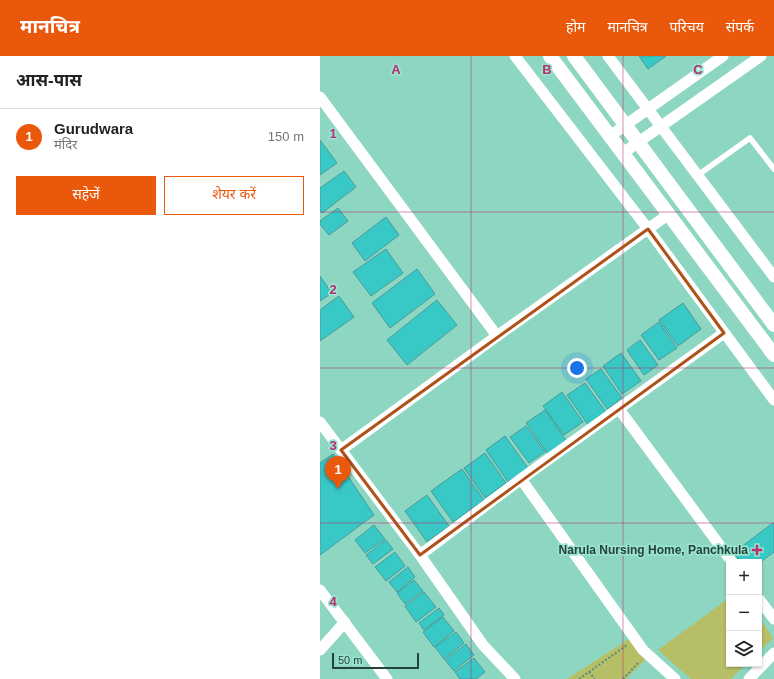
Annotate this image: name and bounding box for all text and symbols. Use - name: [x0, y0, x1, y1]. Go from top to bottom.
- text: मानचित्र: [20, 16, 80, 37]
- text: होम: [566, 19, 585, 35]
- text: मानचित्र: [607, 19, 648, 35]
- text: परिचय: [670, 19, 704, 35]
- text: संपर्क: [726, 19, 754, 35]
- text: A: [391, 62, 401, 77]
- text: B: [542, 62, 552, 77]
- text: C: [693, 62, 703, 77]
- text: आस-पास: [16, 71, 82, 90]
- text: Gurudwara: [54, 120, 133, 137]
- text: 1: [329, 126, 337, 141]
- text: 1: [25, 129, 33, 144]
- text: 150 m: [268, 129, 304, 144]
- text: मंदिर: [54, 137, 77, 152]
- button: सहेजें: [16, 176, 156, 215]
- button: शेयर करें: [164, 176, 304, 215]
- text: 2: [329, 282, 337, 297]
- your location: [567, 358, 587, 378]
- text: 3: [329, 438, 337, 453]
- pin: 1: [325, 456, 351, 489]
- place label: Narula Nursing Home, Panchkula: [559, 543, 748, 557]
- marker: Narula Nursing Home, Panchkula: [751, 544, 763, 556]
- map controls: [726, 559, 762, 667]
- button: +: [726, 559, 762, 595]
- text: 4: [329, 594, 337, 609]
- button: −: [726, 595, 762, 631]
- button: layers: [726, 631, 762, 667]
- scale bar: [332, 651, 419, 670]
- text: 50 m: [338, 654, 362, 666]

